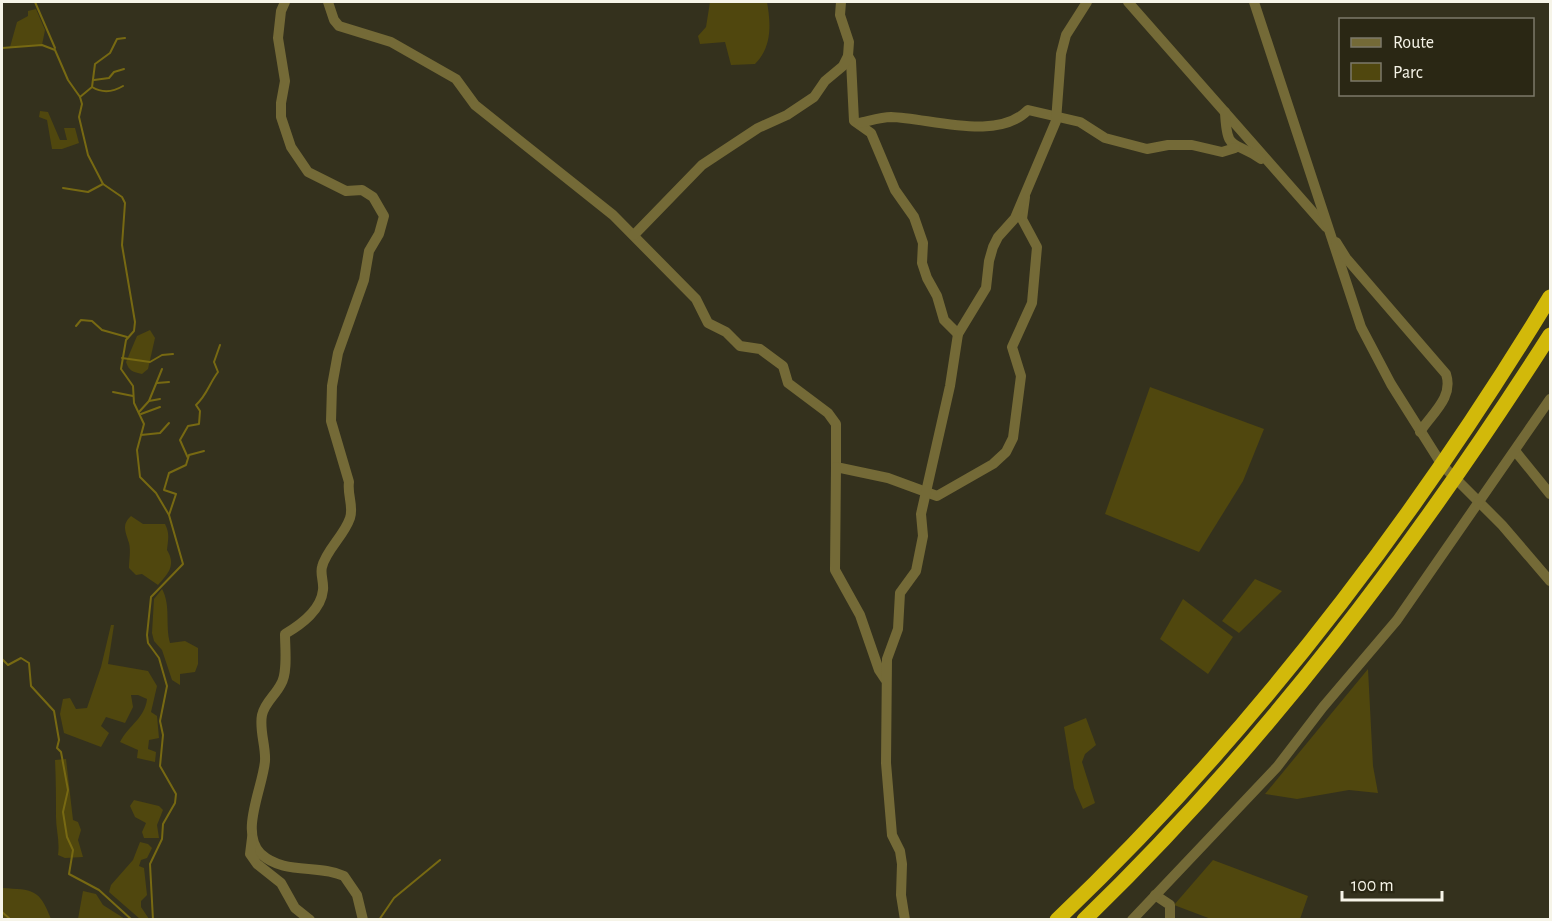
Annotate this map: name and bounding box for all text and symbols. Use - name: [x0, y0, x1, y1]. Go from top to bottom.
- legend: [1339, 18, 1534, 96]
- text: Route: [1393, 34, 1434, 52]
- text: Parc: [1393, 64, 1423, 82]
- scale bar: [1342, 864, 1442, 902]
- text: 100 m: [1351, 877, 1394, 895]

